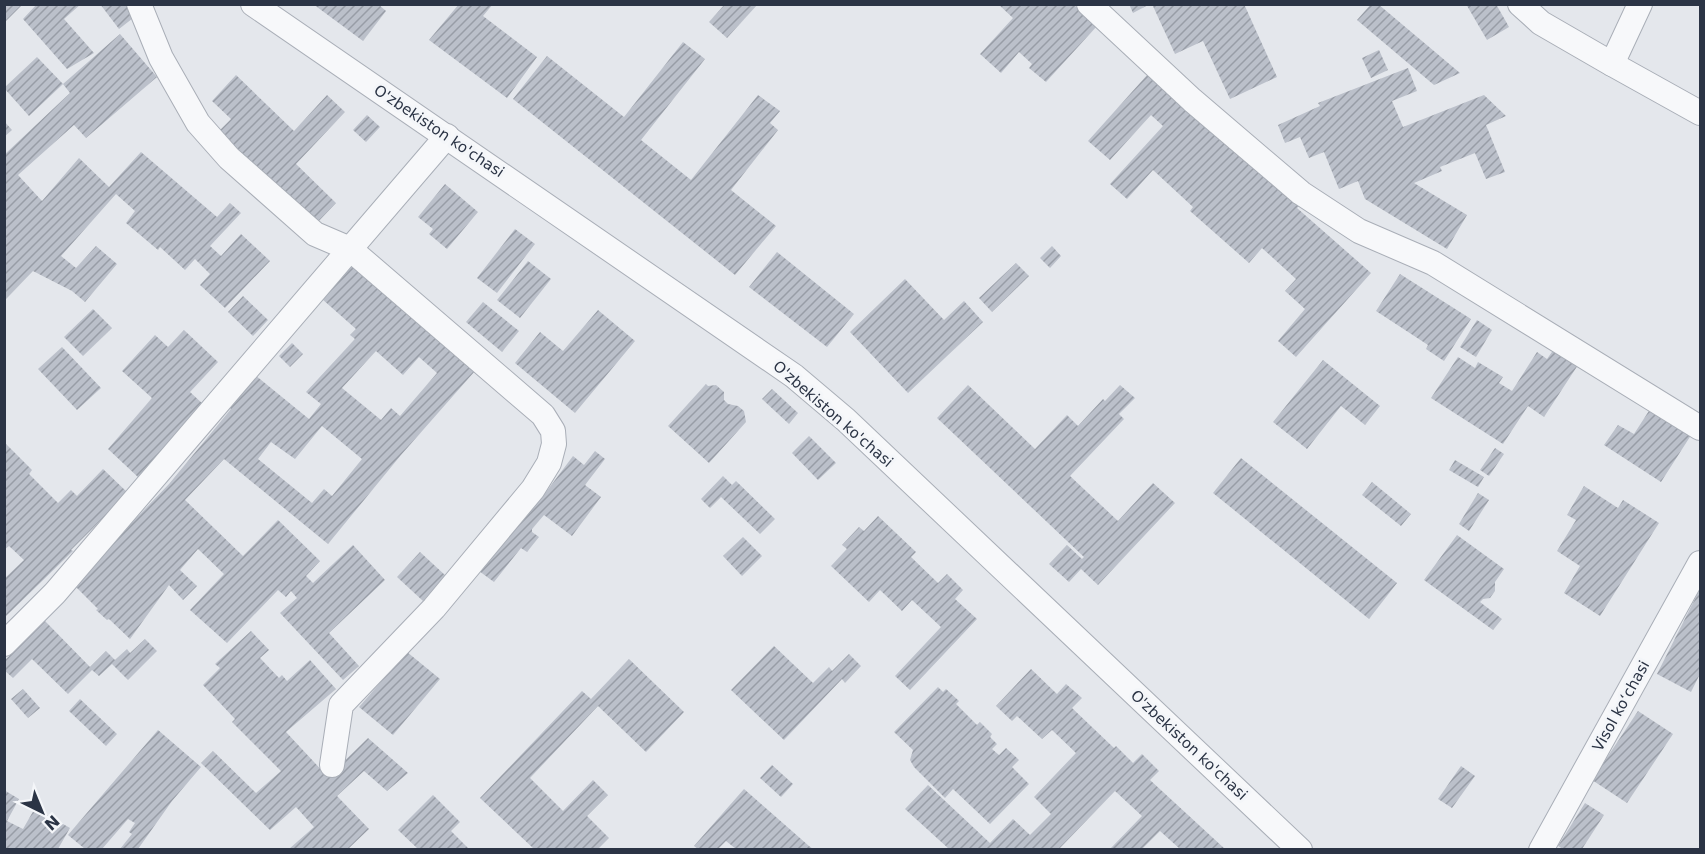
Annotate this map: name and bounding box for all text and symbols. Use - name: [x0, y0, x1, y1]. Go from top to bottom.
- street label: O'zbekiston ko'chasi: [371, 81, 507, 181]
- street label: O'zbekiston ko'chasi: [769, 357, 897, 471]
- street label: Visol koʻchasi: [1589, 657, 1653, 755]
- street label: O'zbekiston ko'chasi: [1127, 686, 1251, 804]
- north arrow: [12, 782, 72, 842]
- text: N: [41, 811, 63, 834]

